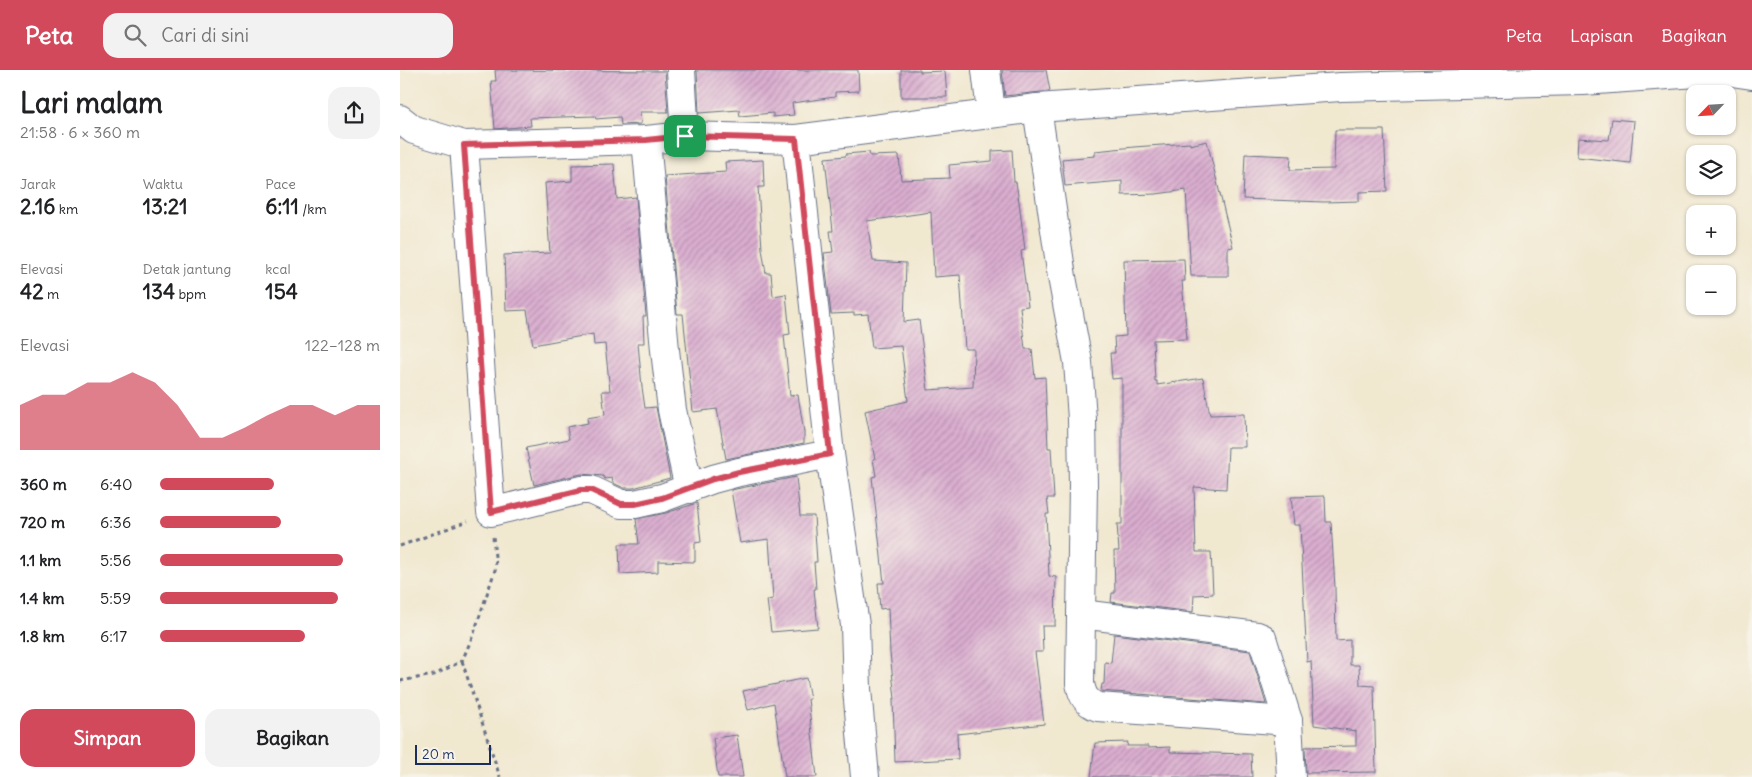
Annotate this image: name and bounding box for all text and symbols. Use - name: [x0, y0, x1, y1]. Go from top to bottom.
- search box: [103, 13, 453, 58]
- text: Peta: [25, 20, 73, 50]
- icon: search: [121, 21, 149, 49]
- text: Cari di sini: [161, 23, 249, 47]
- text: Peta: [1506, 24, 1542, 47]
- text: Lapisan: [1570, 24, 1633, 47]
- text: Bagikan: [1661, 24, 1727, 47]
- text: Lari malam: [20, 85, 163, 121]
- north arrow: [1686, 85, 1736, 135]
- map controls: [1686, 85, 1736, 315]
- button: share: [328, 87, 380, 139]
- pin: [664, 115, 706, 157]
- text: 21:58 · 6 × 360 m: [20, 122, 140, 142]
- icon: arrive: [671, 122, 699, 150]
- button: layers: [1686, 145, 1736, 195]
- text: Jarak: [20, 175, 56, 193]
- text: Waktu: [143, 175, 183, 193]
- text: Pace: [265, 175, 296, 193]
- text: 2.16: [20, 193, 55, 220]
- text: 13:21: [143, 193, 188, 220]
- text: 6:11: [265, 193, 299, 220]
- text: km: [55, 200, 78, 218]
- text: /km: [299, 200, 327, 218]
- button: +: [1686, 205, 1736, 255]
- text: Elevasi: [20, 260, 63, 278]
- text: Detak jantung: [143, 260, 231, 278]
- text: kcal: [265, 260, 291, 278]
- button: −: [1686, 265, 1736, 315]
- text: 42: [20, 278, 44, 305]
- text: 134: [143, 278, 175, 305]
- text: 154: [265, 278, 298, 305]
- text: m: [44, 285, 59, 303]
- text: bpm: [175, 285, 206, 303]
- text: Elevasi: [20, 335, 69, 355]
- text: 122–128 m: [305, 335, 380, 355]
- text: 360 m: [20, 474, 67, 494]
- text: 6:40: [100, 474, 133, 494]
- text: 720 m: [20, 512, 65, 532]
- text: 6:36: [100, 512, 131, 532]
- text: 1.1 km: [20, 550, 61, 570]
- text: 5:56: [100, 550, 131, 570]
- text: 1.4 km: [20, 588, 65, 608]
- text: 5:59: [100, 588, 131, 608]
- text: 1.8 km: [20, 626, 65, 646]
- text: 6:17: [100, 626, 127, 646]
- button: Simpan: [20, 709, 195, 767]
- button: Bagikan: [205, 709, 380, 767]
- scale bar: [415, 742, 491, 765]
- text: 20 m: [422, 745, 455, 763]

